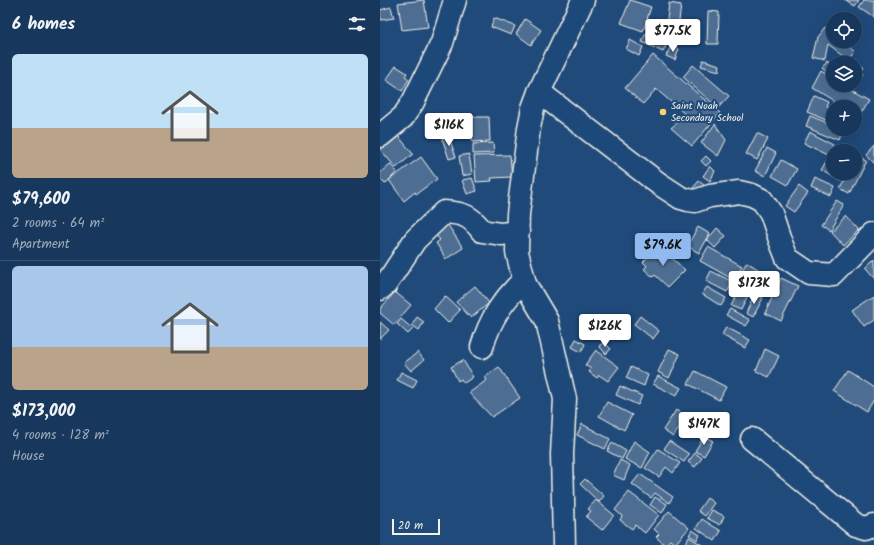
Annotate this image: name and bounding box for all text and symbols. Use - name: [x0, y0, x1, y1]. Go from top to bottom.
- text: 6 homes: [12, 11, 75, 38]
- map controls: [826, 12, 862, 180]
- button: locate: [826, 12, 862, 48]
- icon: filters: [346, 13, 368, 35]
- pin: $77.5K: [640, 19, 706, 53]
- text: $77.5K: [654, 21, 692, 42]
- button: layers: [826, 56, 862, 92]
- icon: home: [154, 80, 226, 152]
- place label: Saint Noah Secondary School: [671, 98, 744, 126]
- button: +: [826, 100, 862, 136]
- marker: Saint Noah Secondary School: [658, 107, 668, 117]
- pin: $116K: [421, 113, 477, 147]
- text: $116K: [434, 115, 464, 136]
- button: −: [826, 144, 862, 180]
- text: $79,600: [12, 186, 70, 213]
- text: 2 rooms · 64 m²: [12, 213, 104, 234]
- pin: $79.6K: [630, 233, 696, 267]
- text: Apartment: [12, 234, 70, 255]
- text: $79.6K: [644, 235, 682, 256]
- pin: $173K: [726, 271, 782, 305]
- text: $173K: [738, 273, 770, 294]
- icon: home: [154, 292, 226, 364]
- pin: $126K: [577, 314, 633, 348]
- text: $126K: [588, 316, 622, 337]
- text: $173,000: [12, 398, 75, 425]
- pin: $147K: [676, 412, 732, 446]
- text: $147K: [688, 414, 720, 435]
- text: 4 rooms · 128 m²: [12, 425, 109, 446]
- text: House: [12, 446, 44, 467]
- scale bar: [392, 517, 440, 536]
- text: 20 m: [398, 517, 423, 535]

